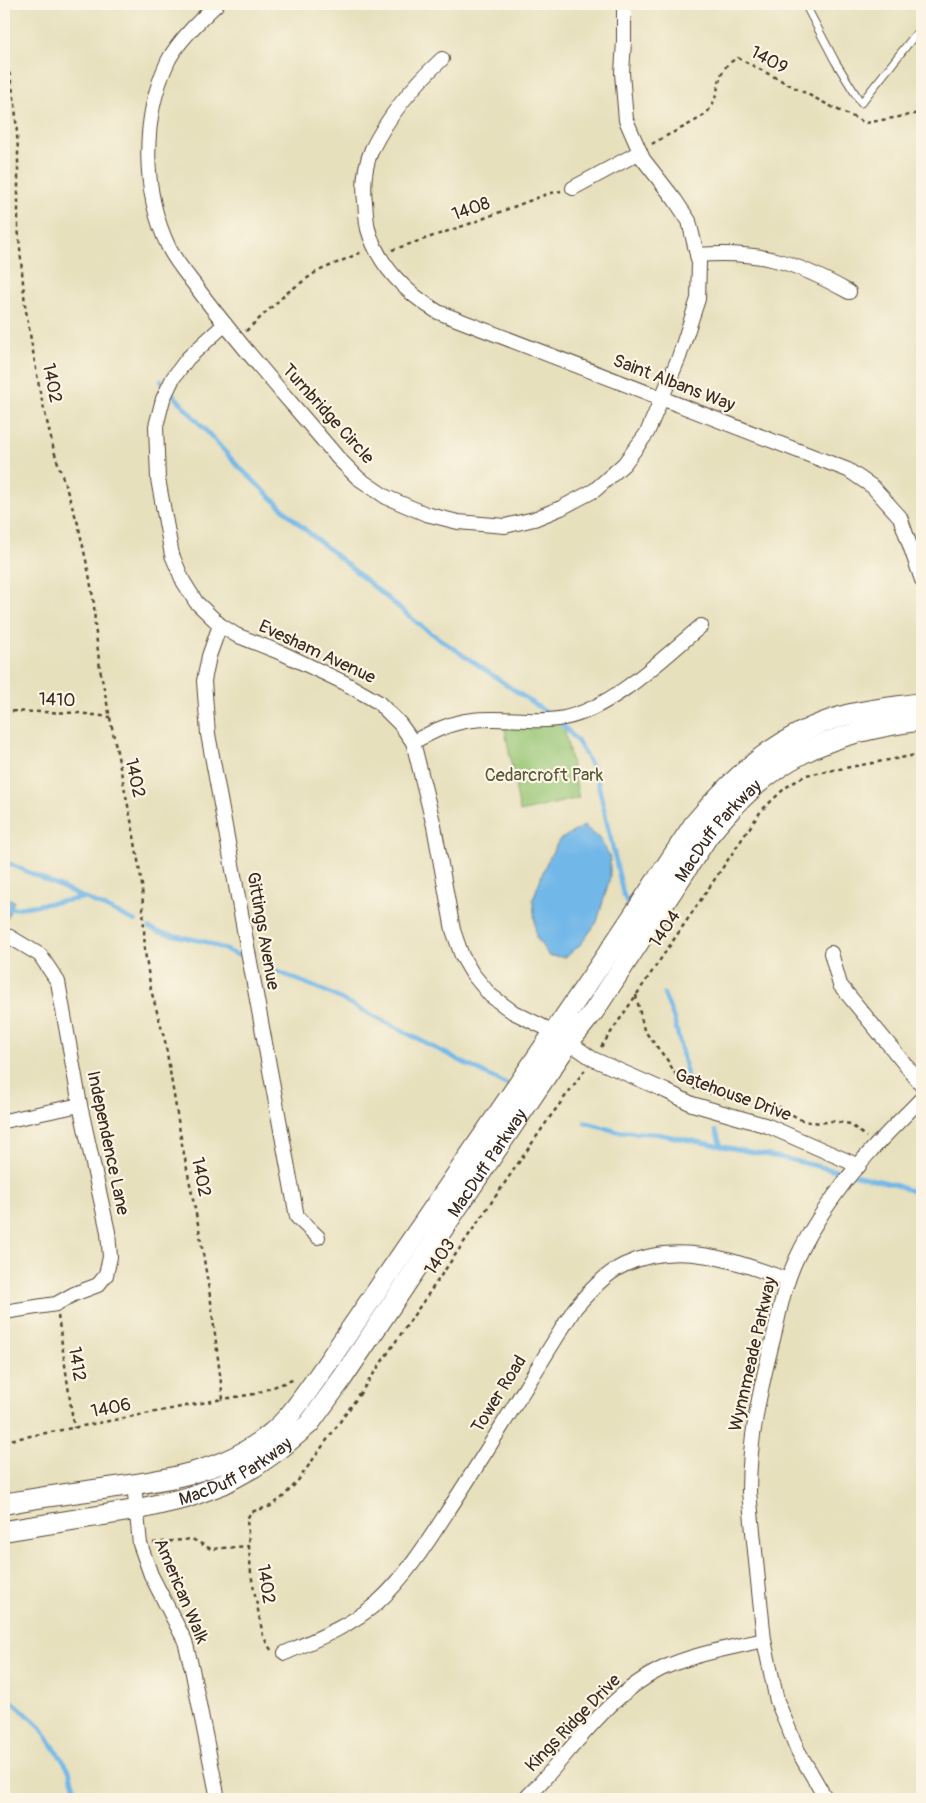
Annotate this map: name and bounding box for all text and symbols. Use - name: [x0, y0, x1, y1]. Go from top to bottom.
- street label: 1409: [746, 41, 792, 79]
- street label: 1408: [449, 192, 493, 226]
- street label: Saint Albans Way: [610, 349, 739, 417]
- street label: Turnbridge Circle: [277, 359, 379, 469]
- street label: 1402: [37, 361, 67, 405]
- street label: Evesham Avenue: [255, 615, 379, 689]
- street label: 1410: [38, 688, 76, 712]
- street label: 1402: [120, 756, 150, 800]
- park label: Cedarcroft Park: [485, 764, 604, 787]
- street label: MacDuff Parkway: [670, 774, 766, 886]
- street label: Gittings Avenue: [241, 870, 285, 992]
- street label: 1404: [644, 905, 686, 952]
- street label: Gatehouse Drive: [672, 1063, 795, 1127]
- street label: Independence Lane: [81, 1069, 135, 1217]
- street label: MacDuff Parkway: [443, 1104, 532, 1222]
- street label: 1402: [186, 1155, 216, 1199]
- street label: 1403: [419, 1234, 461, 1280]
- street label: Wynnmeade Parkway: [724, 1274, 782, 1434]
- street label: 1412: [63, 1345, 91, 1383]
- street label: Tower Road: [466, 1351, 532, 1437]
- street label: 1406: [89, 1393, 133, 1423]
- street label: MacDuff Parkway: [177, 1432, 297, 1511]
- street label: American Walk: [148, 1535, 214, 1648]
- street label: 1402: [252, 1563, 280, 1605]
- street label: Kings Ridge Drive: [520, 1669, 626, 1777]

